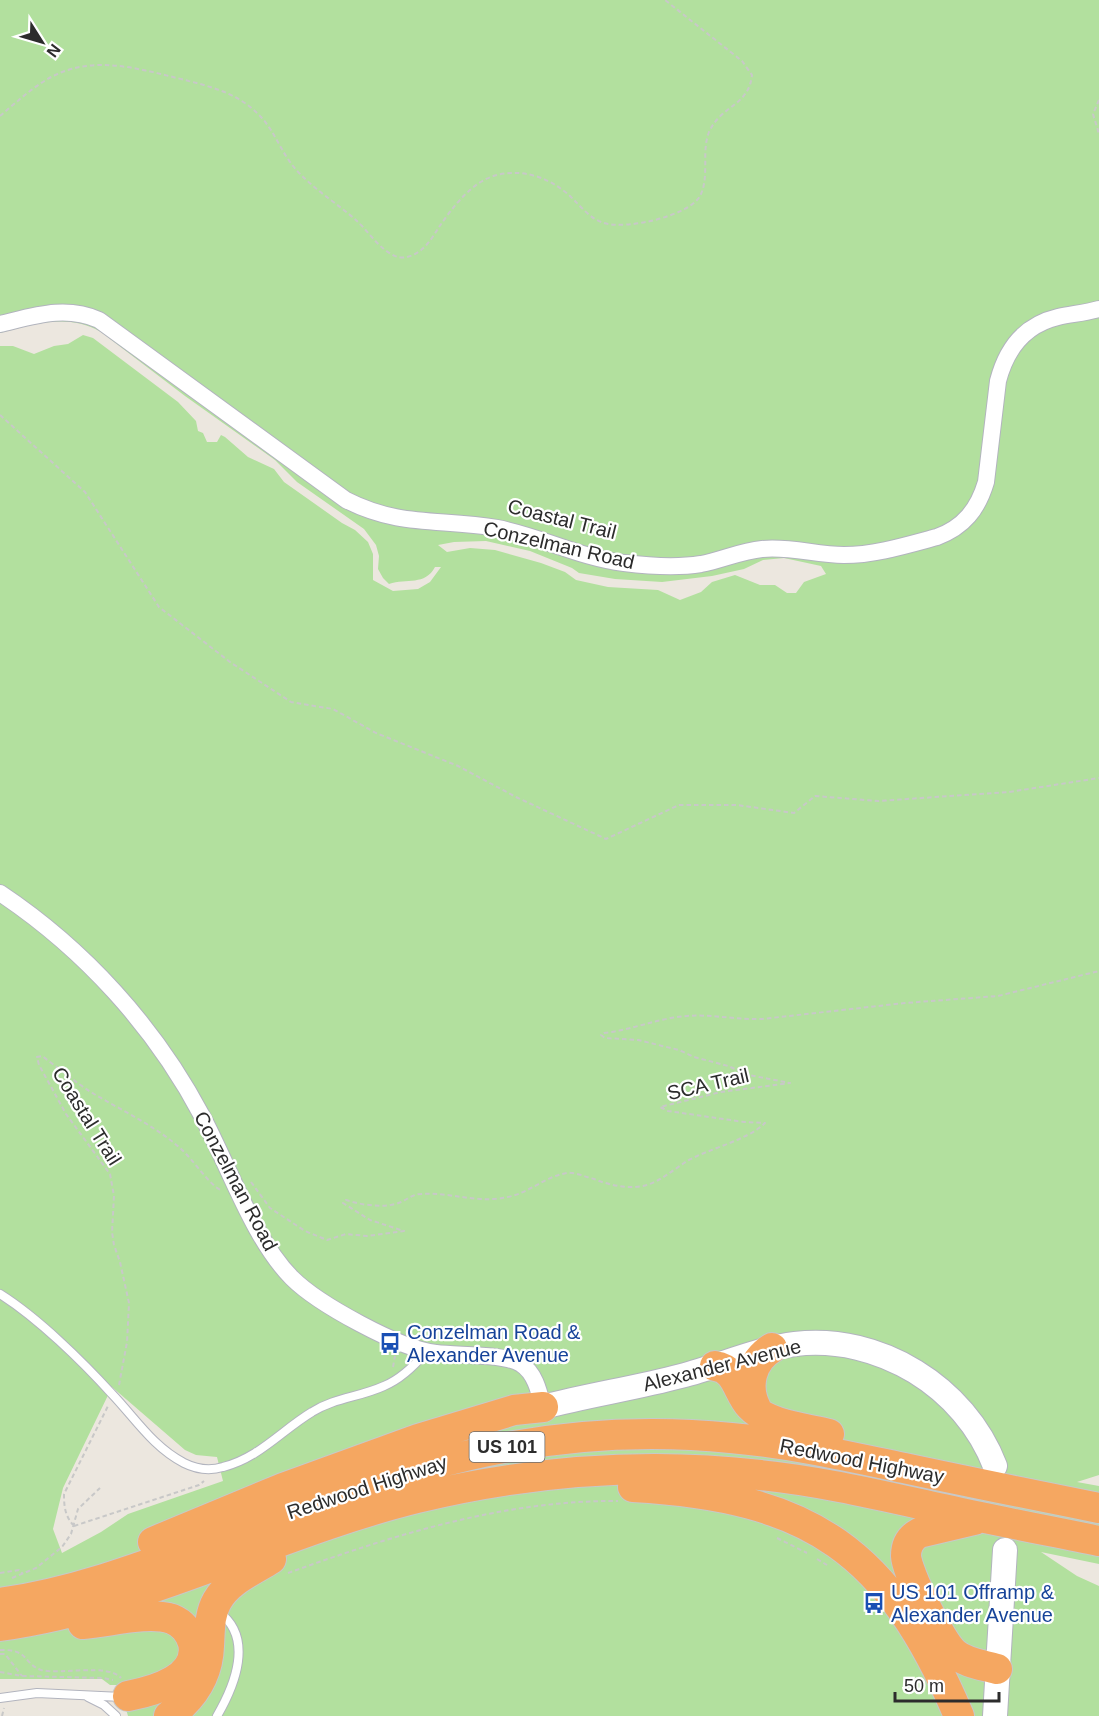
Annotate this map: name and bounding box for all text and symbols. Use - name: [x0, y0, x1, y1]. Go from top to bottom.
- north arrow: [12, 12, 72, 72]
- text: N: [43, 41, 64, 60]
- street label: Coastal Trail: [505, 495, 619, 543]
- street label: Conzelman Road: [481, 517, 637, 573]
- street label: Coastal Trail: [48, 1063, 126, 1169]
- street label: SCA Trail: [665, 1064, 751, 1104]
- street label: Conzelman Road: [190, 1108, 282, 1254]
- place label: Conzelman Road & Alexander Avenue: [407, 1321, 581, 1366]
- bus stop icon: Conzelman Road & Alexander Avenue: [378, 1331, 402, 1355]
- street label: Alexander Avenue: [641, 1335, 803, 1395]
- road number: US 101: [470, 1432, 544, 1462]
- street label: Redwood Highway: [778, 1434, 946, 1488]
- street label: Redwood Highway: [284, 1451, 450, 1523]
- place label: US 101 Offramp & Alexander Avenue: [891, 1581, 1055, 1626]
- bus stop icon: US 101 Offramp & Alexander Avenue: [862, 1591, 886, 1615]
- scale bar: [895, 1665, 998, 1703]
- text: 50 m: [904, 1676, 944, 1696]

